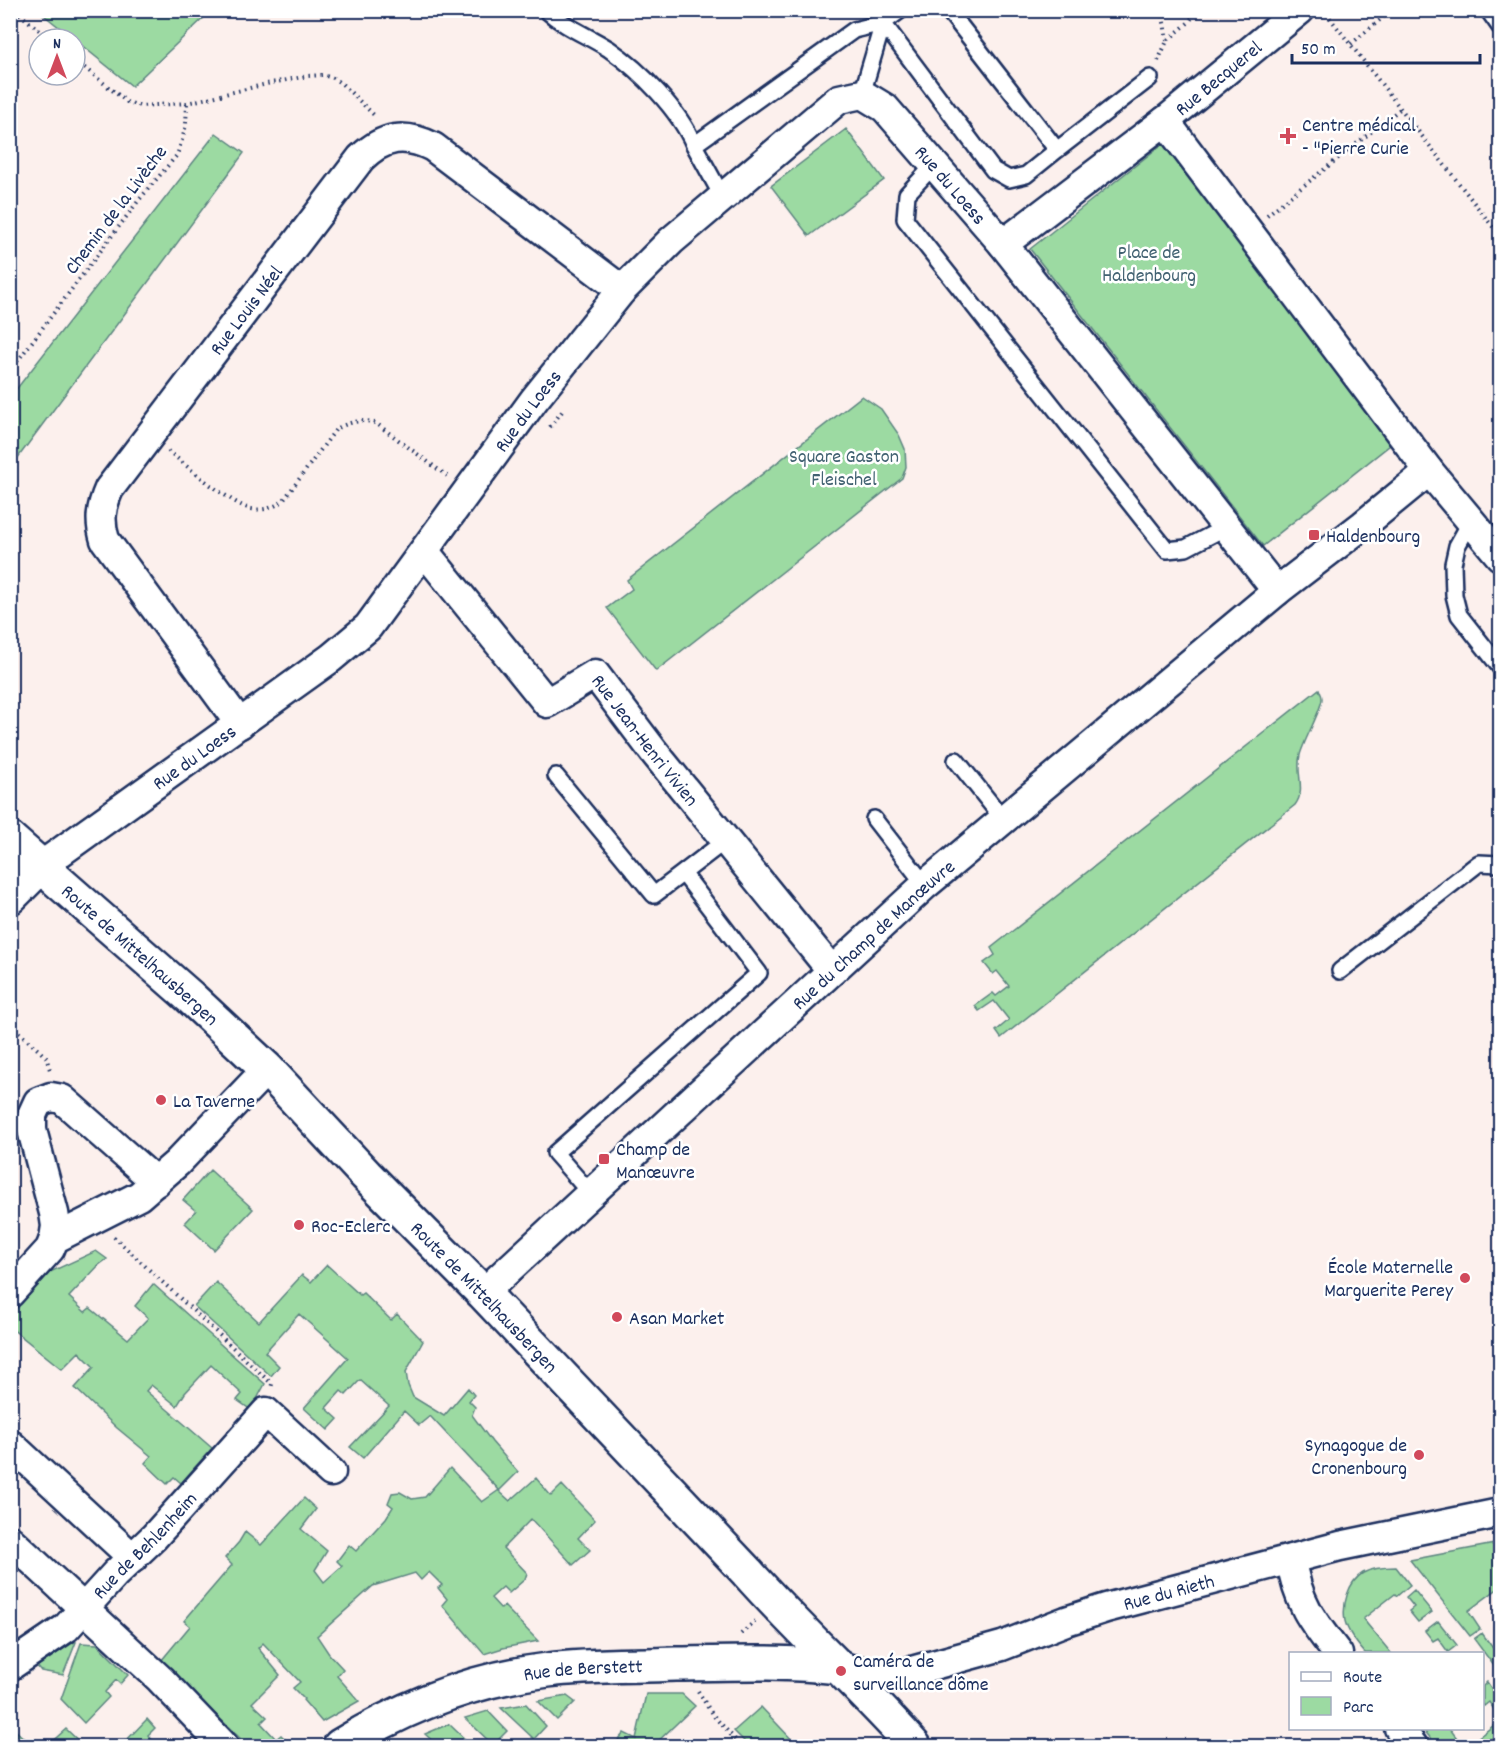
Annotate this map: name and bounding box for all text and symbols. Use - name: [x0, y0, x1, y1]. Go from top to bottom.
- north arrow: [27, 27, 87, 87]
- scale bar: [1292, 27, 1480, 65]
- text: N: [53, 33, 61, 56]
- street label: Rue Becquerel: [1170, 35, 1270, 124]
- text: 50 m: [1301, 38, 1336, 63]
- place label: Centre médical - "Pierre Curie: [1302, 113, 1416, 164]
- marker: Centre médical - "Pierre Curie: [1279, 127, 1297, 145]
- street label: Chemin de la Livèche: [59, 140, 175, 281]
- street label: Rue du Loess: [907, 140, 991, 232]
- park label: Place de Haldenbourg: [1102, 240, 1196, 291]
- street label: Rue Louis Néel: [205, 261, 291, 362]
- street label: Rue du Loess: [489, 365, 570, 459]
- park label: Square Gaston Fleischel: [789, 444, 899, 495]
- place label: Haldenbourg: [1326, 524, 1420, 552]
- marker: Haldenbourg: [1307, 528, 1321, 542]
- street label: Rue Jean-Henri Vivien: [583, 669, 704, 813]
- street label: Rue du Loess: [148, 719, 243, 799]
- street label: Rue du Champ de Manœuvre: [787, 854, 963, 1018]
- street label: Route de Mittelhausbergen: [54, 879, 223, 1034]
- place label: La Taverne: [173, 1089, 255, 1117]
- marker: La Taverne: [154, 1093, 168, 1107]
- place label: Champ de Manœuvre: [616, 1137, 695, 1188]
- marker: Champ de Manœuvre: [597, 1152, 611, 1166]
- place label: Roc-Eclerc: [311, 1214, 391, 1242]
- street label: Route de Mittelhausbergen: [403, 1216, 563, 1381]
- marker: Roc-Eclerc: [292, 1218, 306, 1232]
- place label: École Maternelle Marguerite Perey: [1324, 1255, 1454, 1306]
- marker: École Maternelle Marguerite Perey: [1458, 1271, 1472, 1285]
- place label: Asan Market: [629, 1306, 724, 1334]
- marker: Asan Market: [610, 1310, 624, 1324]
- place label: Synagogue de Cronenbourg: [1305, 1433, 1407, 1484]
- marker: Synagogue de Cronenbourg: [1412, 1448, 1426, 1462]
- street label: Rue de Behlenheim: [88, 1487, 205, 1607]
- street label: Rue du Rieth: [1121, 1569, 1218, 1620]
- place label: Caméra de surveillance dôme: [853, 1649, 989, 1700]
- legend: [1289, 1652, 1484, 1730]
- street label: Rue de Berstett: [521, 1654, 643, 1690]
- marker: Caméra de surveillance dôme: [834, 1664, 848, 1678]
- text: Route: [1343, 1666, 1382, 1691]
- text: Parc: [1343, 1696, 1374, 1721]

